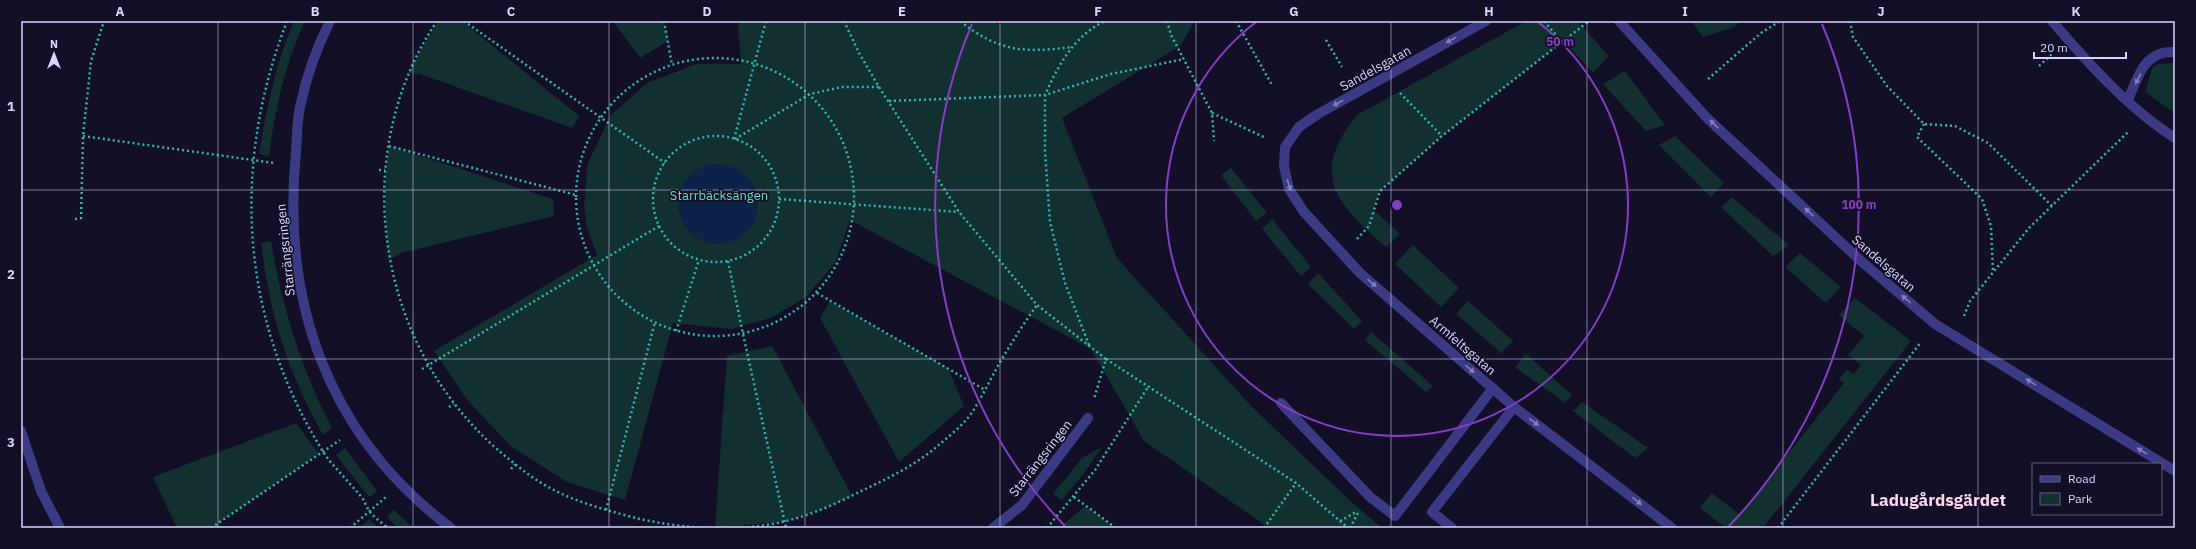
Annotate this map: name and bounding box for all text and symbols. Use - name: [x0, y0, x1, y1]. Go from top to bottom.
- text: A: [116, 3, 125, 20]
- text: B: [311, 3, 320, 20]
- text: C: [507, 3, 516, 20]
- text: D: [702, 3, 712, 20]
- text: E: [898, 3, 906, 20]
- text: F: [1094, 3, 1102, 20]
- text: G: [1289, 3, 1299, 20]
- text: H: [1484, 3, 1494, 20]
- text: I: [1682, 3, 1688, 20]
- text: J: [1877, 3, 1885, 20]
- text: K: [2071, 3, 2081, 20]
- north arrow: [34, 34, 74, 74]
- text: 50 m: [1546, 34, 1574, 49]
- scale bar: [2034, 34, 2126, 60]
- text: N: [50, 37, 58, 51]
- one-way arrow: [1446, 37, 1457, 43]
- text: 20 m: [2040, 40, 2068, 55]
- street label: Sandelsgatan: [1337, 42, 1414, 95]
- one-way arrow: [2135, 73, 2141, 85]
- text: 1: [7, 98, 15, 115]
- one-way arrow: [1332, 100, 1344, 107]
- one-way arrow: [1709, 119, 1719, 128]
- one-way arrow: [1286, 180, 1292, 192]
- park label: Starrbäcksängen: [670, 187, 768, 204]
- text: 100 m: [1841, 197, 1877, 212]
- centre of rings: [1390, 198, 1404, 212]
- street label: Starrängsringen: [272, 203, 299, 297]
- one-way arrow: [1803, 208, 1814, 217]
- street label: Sandelsgatan: [1848, 231, 1919, 296]
- text: 2: [7, 266, 15, 283]
- one-way arrow: [1367, 279, 1377, 288]
- one-way arrow: [1900, 294, 1911, 303]
- street label: Armfeltsgatan: [1426, 312, 1499, 379]
- one-way arrow: [1465, 364, 1475, 373]
- one-way arrow: [2025, 379, 2037, 386]
- street label: Starrängsringen: [1005, 417, 1076, 500]
- one-way arrow: [1528, 418, 1539, 426]
- text: 3: [7, 434, 15, 451]
- one-way arrow: [2136, 447, 2148, 454]
- legend: [2032, 463, 2162, 515]
- text: Road: [2068, 471, 2096, 486]
- district label: Ladugårdsgärdet: [1870, 489, 2006, 511]
- text: Park: [2068, 491, 2093, 506]
- one-way arrow: [1631, 497, 1642, 505]

